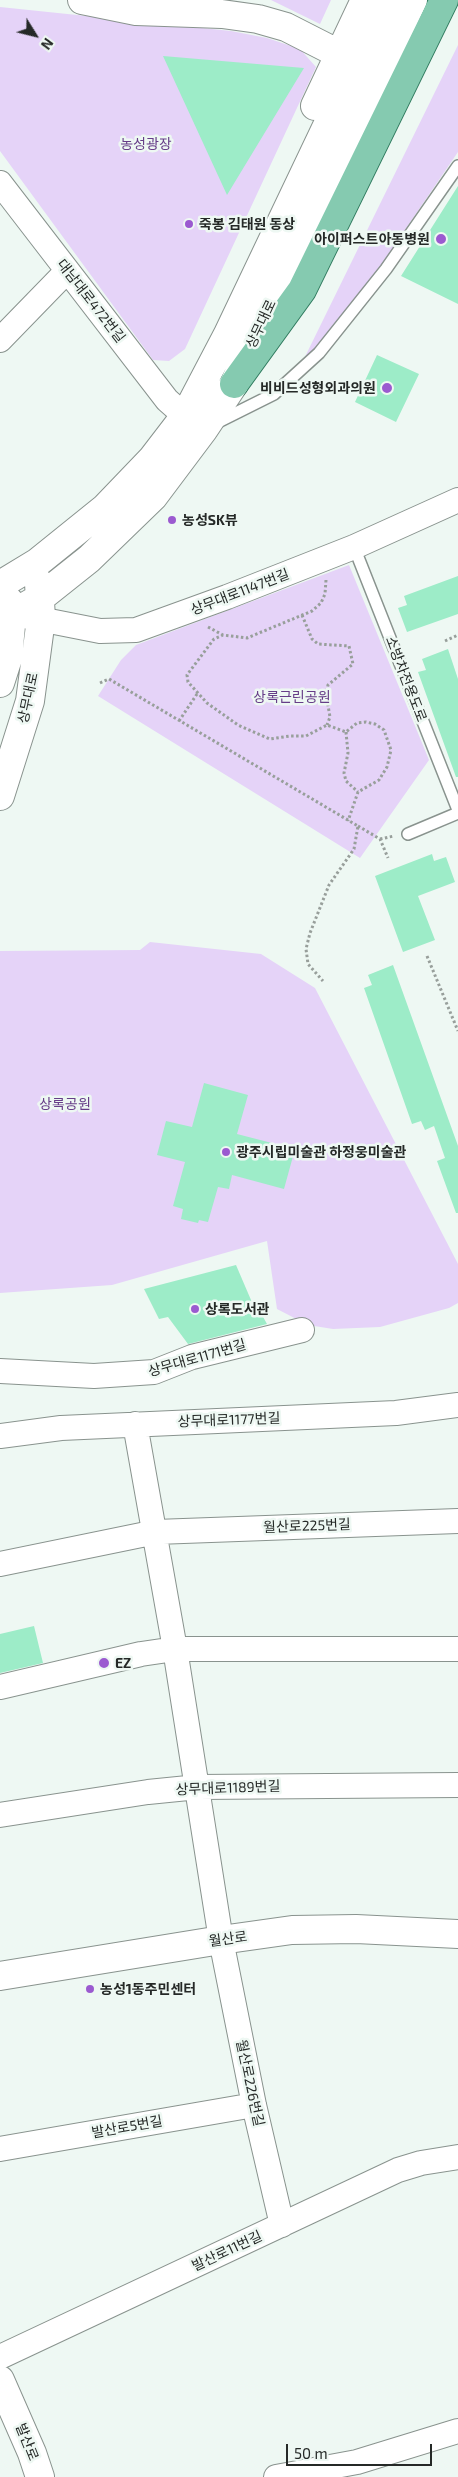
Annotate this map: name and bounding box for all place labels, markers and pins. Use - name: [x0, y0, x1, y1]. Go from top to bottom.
- place label: 죽봉 김태원 동상: [199, 216, 295, 232]
- marker: 죽봉 김태원 동상: [183, 218, 195, 230]
- place label: 아이퍼스트아동병원: [314, 231, 430, 247]
- marker: 아이퍼스트아동병원: [434, 232, 448, 246]
- place label: 비비드성형외과의원: [260, 380, 376, 396]
- marker: 비비드성형외과의원: [380, 381, 394, 395]
- place label: 농성SK뷰: [182, 512, 238, 528]
- marker: 농성SK뷰: [166, 514, 178, 526]
- place label: 광주시립미술관 하정웅미술관: [236, 1144, 406, 1160]
- marker: 광주시립미술관 하정웅미술관: [220, 1146, 232, 1158]
- place label: 상록도서관: [205, 1301, 269, 1317]
- marker: 상록도서관: [189, 1303, 201, 1315]
- place label: EZ: [115, 1655, 131, 1671]
- marker: EZ: [97, 1656, 111, 1670]
- place label: 농성1동주민센터: [100, 1981, 196, 1997]
- marker: 농성1동주민센터: [84, 1983, 96, 1995]

